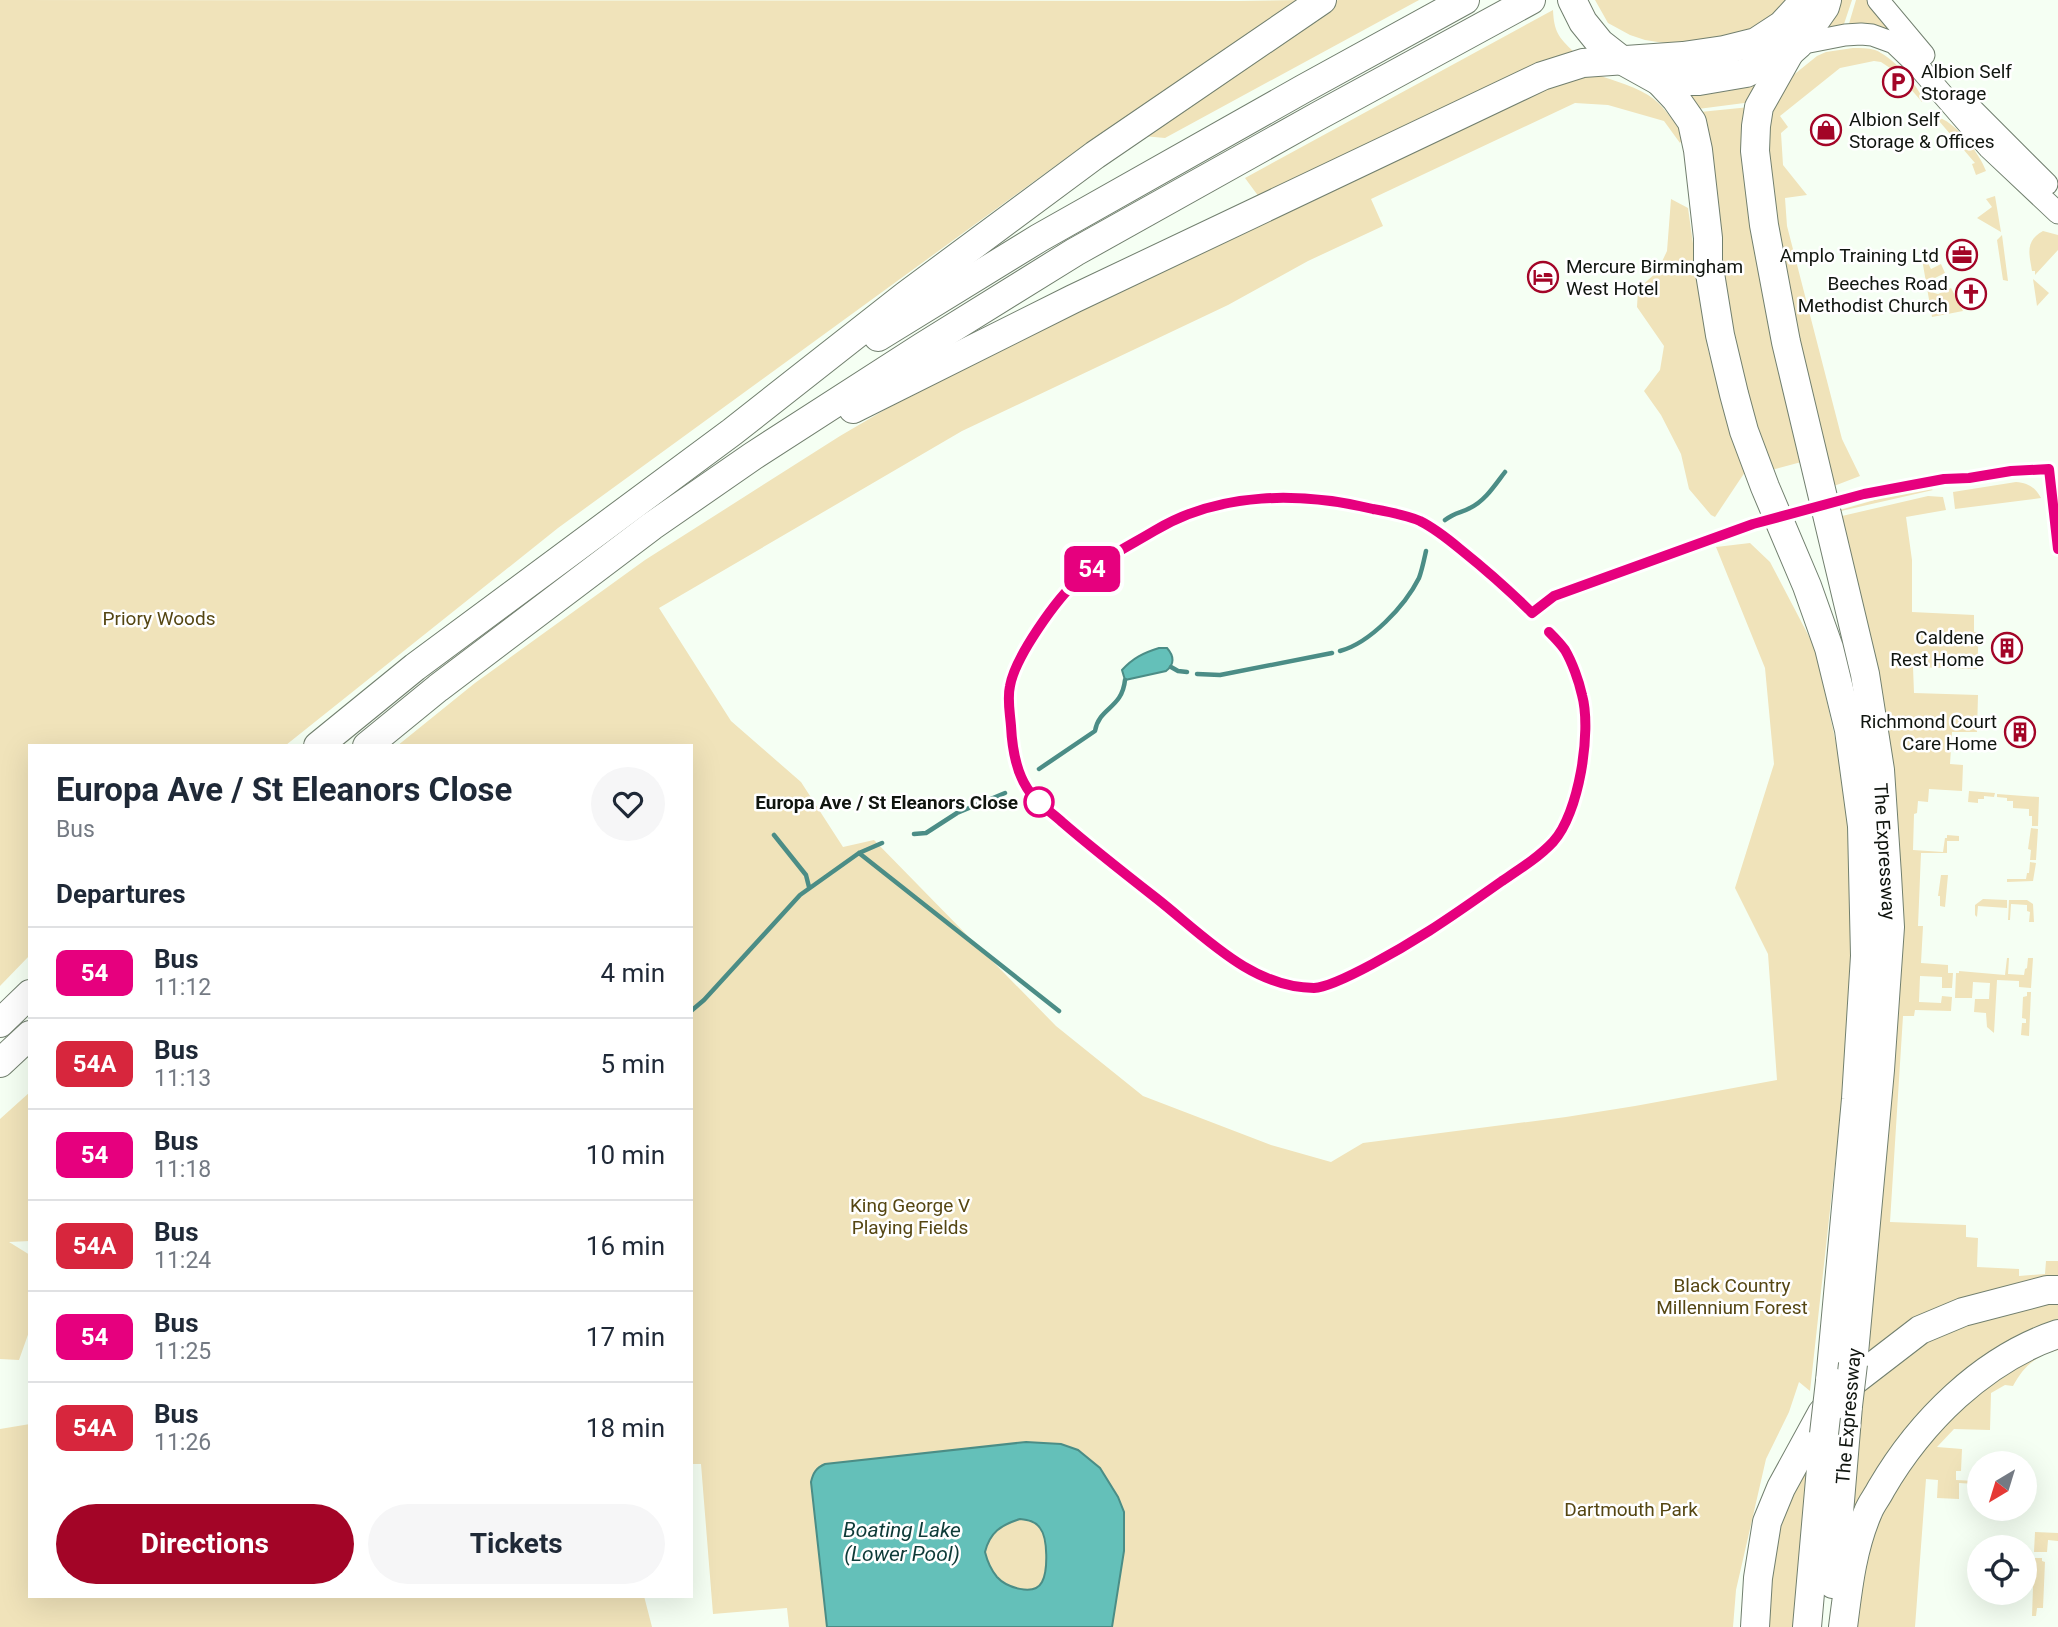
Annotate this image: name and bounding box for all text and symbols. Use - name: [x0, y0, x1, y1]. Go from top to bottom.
- place label: Albion Self Storage: [1921, 60, 2012, 105]
- parking icon: Albion Self Storage: [1881, 65, 1915, 99]
- place label: Albion Self Storage & Offices: [1849, 108, 1995, 153]
- shop icon: Albion Self Storage & Offices: [1809, 113, 1843, 147]
- office icon: Amplo Training Ltd: [1945, 238, 1979, 272]
- place label: Amplo Training Ltd: [1780, 244, 1939, 267]
- place label: Mercure Birmingham West Hotel: [1566, 255, 1743, 300]
- hotel icon: Mercure Birmingham West Hotel: [1526, 260, 1560, 294]
- place label: Beeches Road Methodist Church: [1798, 272, 1948, 317]
- church icon: Beeches Road Methodist Church: [1954, 277, 1988, 311]
- line badge: 54: [1060, 546, 1124, 592]
- text: 54: [1078, 555, 1106, 583]
- park label: Priory Woods: [103, 607, 215, 630]
- place label: Caldene Rest Home: [1890, 626, 1984, 671]
- building icon: Caldene Rest Home: [1990, 631, 2024, 665]
- place label: Richmond Court Care Home: [1860, 710, 1997, 755]
- building icon: Richmond Court Care Home: [2003, 715, 2037, 749]
- button: heart: [591, 767, 665, 841]
- text: Europa Ave / St Eleanors Close: [56, 770, 512, 809]
- street label: The Expressway: [1869, 782, 1901, 920]
- marker: Europa Ave / St Eleanors Close: [1024, 787, 1054, 817]
- place label: Europa Ave / St Eleanors Close: [755, 791, 1018, 814]
- text: Bus: [56, 816, 95, 843]
- text: Departures: [56, 879, 186, 909]
- text: Bus: [154, 944, 199, 974]
- text: 4 min: [600, 958, 665, 988]
- text: 54: [81, 959, 108, 987]
- text: 11:12: [154, 974, 211, 1001]
- text: Bus: [154, 1035, 199, 1065]
- text: 5 min: [600, 1049, 665, 1079]
- text: 54A: [73, 1050, 116, 1078]
- text: 11:13: [154, 1065, 211, 1092]
- text: Bus: [154, 1126, 199, 1156]
- text: 10 min: [586, 1140, 665, 1170]
- text: 54: [81, 1141, 108, 1169]
- text: 11:18: [154, 1156, 211, 1183]
- park label: King George V Playing Fields: [850, 1194, 970, 1239]
- text: Bus: [154, 1217, 199, 1247]
- text: 16 min: [586, 1231, 665, 1261]
- text: 54A: [73, 1232, 116, 1260]
- text: 11:24: [154, 1247, 211, 1274]
- park label: Black Country Millennium Forest: [1656, 1274, 1808, 1319]
- text: Bus: [154, 1308, 199, 1338]
- text: 17 min: [586, 1322, 665, 1352]
- text: 54: [81, 1323, 108, 1351]
- text: 11:25: [154, 1338, 211, 1365]
- street label: The Expressway: [1831, 1347, 1866, 1485]
- text: Bus: [154, 1399, 199, 1429]
- text: 18 min: [586, 1413, 665, 1443]
- text: 54A: [73, 1414, 116, 1442]
- text: 11:26: [154, 1429, 211, 1456]
- north arrow: [1967, 1451, 2037, 1521]
- map controls: [1967, 1451, 2037, 1605]
- park label: Dartmouth Park: [1564, 1498, 1698, 1521]
- button: Directions: [56, 1504, 354, 1584]
- button: Tickets: [368, 1504, 665, 1584]
- water label: Boating Lake (Lower Pool): [843, 1518, 961, 1566]
- button: locate: [1967, 1535, 2037, 1605]

